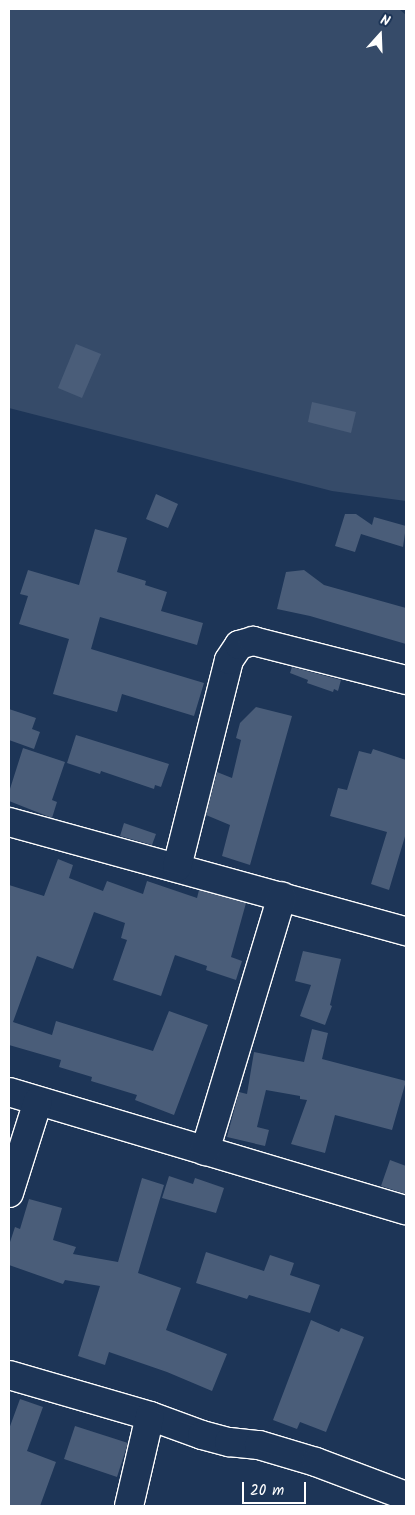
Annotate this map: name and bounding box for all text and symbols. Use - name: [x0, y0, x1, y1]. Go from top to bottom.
- text: N: [377, 9, 393, 33]
- north arrow: [355, 10, 405, 60]
- scale bar: [245, 1472, 309, 1504]
- text: 20 m: [250, 1479, 284, 1503]

